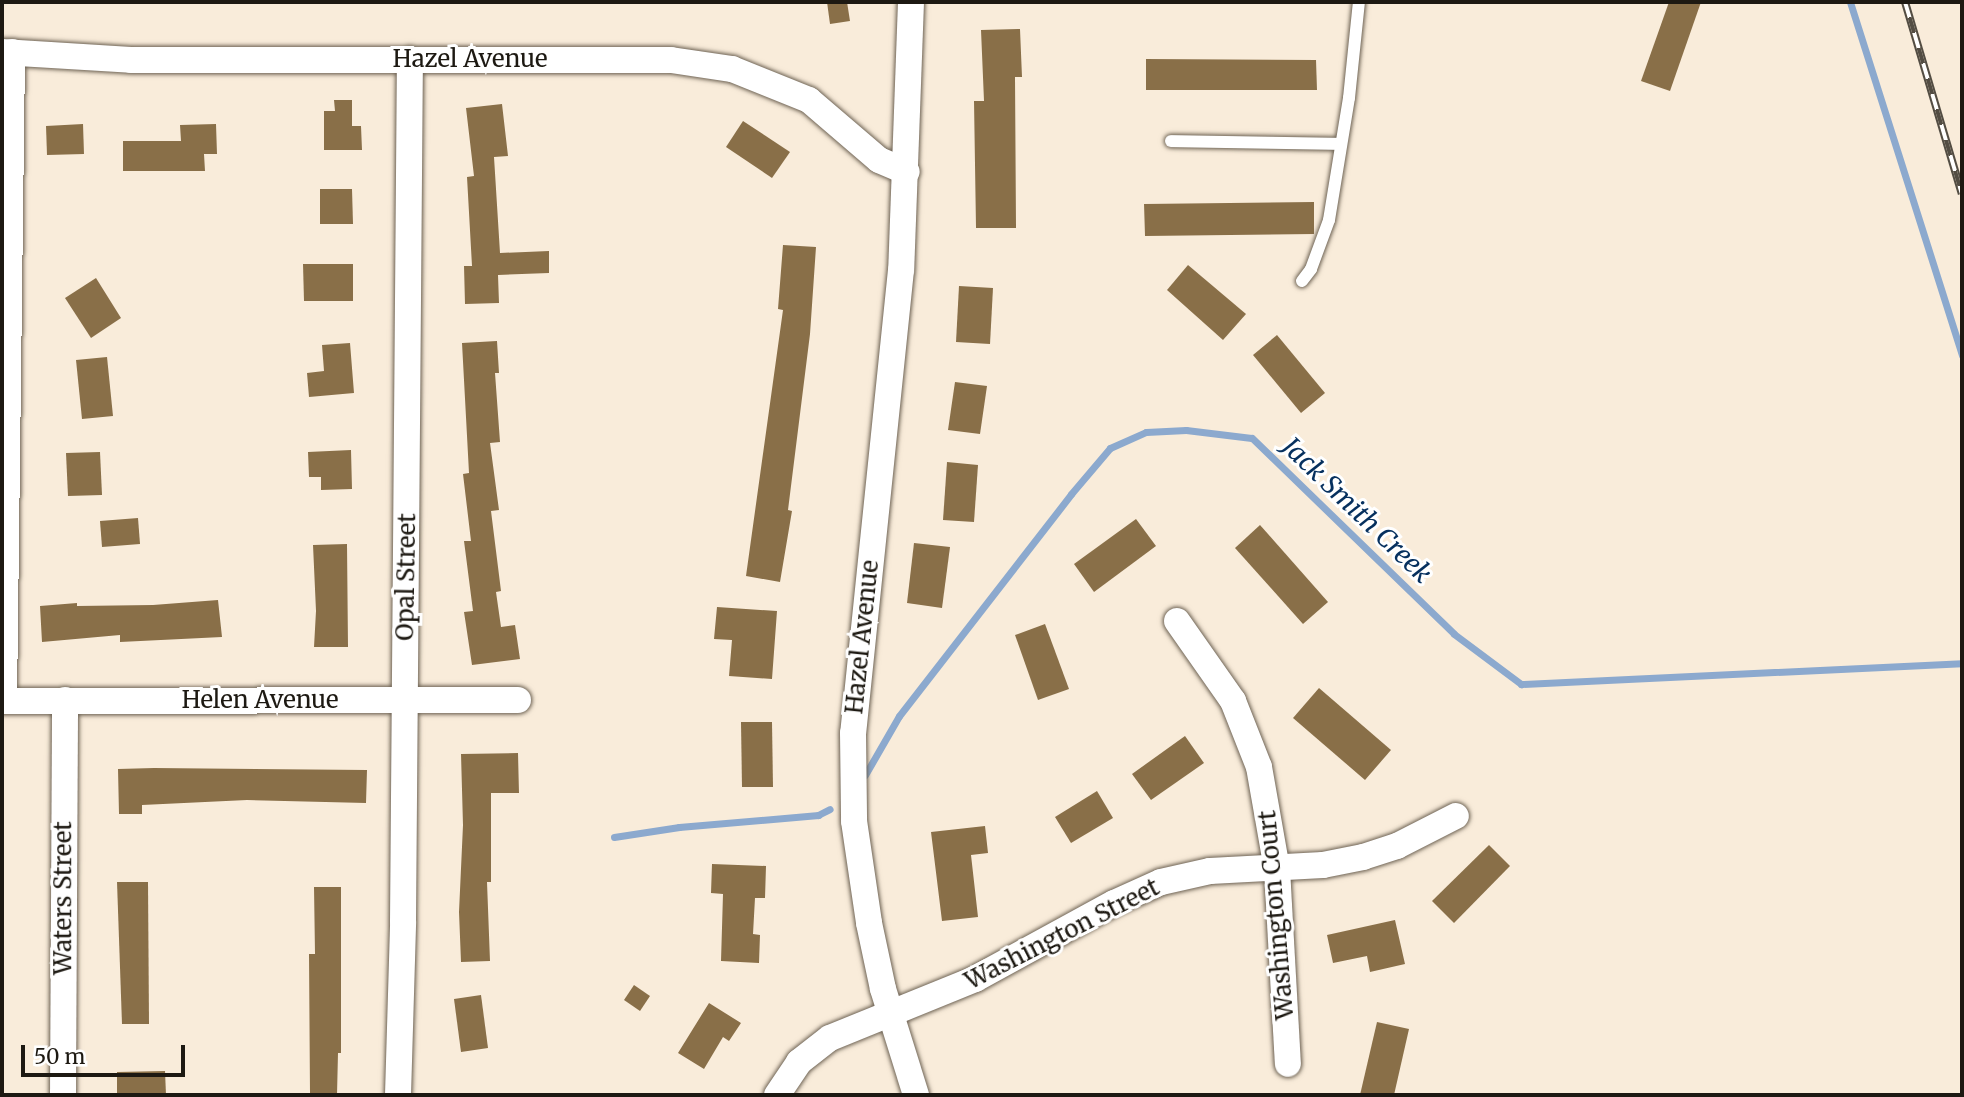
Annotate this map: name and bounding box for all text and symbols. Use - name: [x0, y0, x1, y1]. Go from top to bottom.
- street label: Hazel Avenue: [393, 45, 547, 73]
- water label: Jack Smith Creek: [1276, 431, 1438, 589]
- street label: Opal Street: [390, 513, 422, 641]
- street label: Hazel Avenue: [840, 559, 884, 715]
- street label: Helen Avenue: [181, 686, 339, 714]
- street label: Washington Court: [1252, 809, 1300, 1021]
- street label: Waters Street: [49, 821, 77, 975]
- street label: Washington Street: [960, 873, 1164, 995]
- scale bar: [24, 1030, 189, 1074]
- text: 50 m: [34, 1043, 85, 1070]

